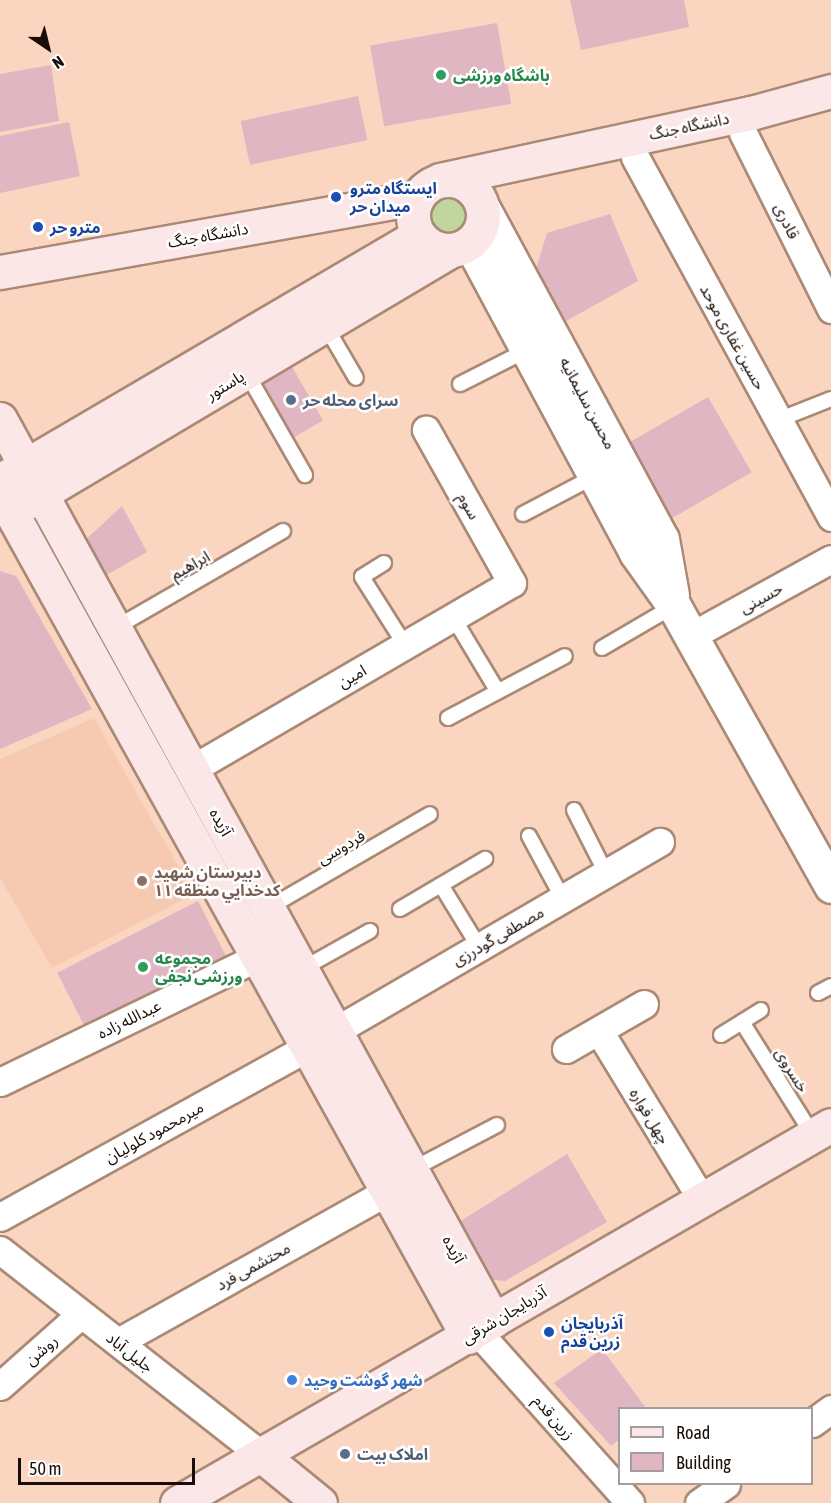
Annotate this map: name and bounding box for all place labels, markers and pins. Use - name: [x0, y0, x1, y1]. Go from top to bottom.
- place label: باشگاه ورزشی: [453, 65, 550, 85]
- marker: باشگاه ورزشی: [434, 68, 448, 82]
- place label: ایستگاه مترو میدان حر: [350, 178, 437, 216]
- marker: ایستگاه مترو میدان حر: [327, 188, 345, 206]
- place label: مترو حر: [50, 217, 100, 237]
- marker: مترو حر: [31, 220, 45, 234]
- place label: سرای محله حر: [303, 390, 398, 410]
- marker: سرای محله حر: [284, 393, 298, 407]
- place label: دبيرستان شهيد كدخدايي منطقه ١١: [154, 862, 280, 900]
- marker: دبيرستان شهيد كدخدايي منطقه ١١: [135, 874, 149, 888]
- place label: مجموعه ورزشی نجفی: [155, 948, 243, 986]
- marker: مجموعه ورزشی نجفی: [136, 960, 150, 974]
- place label: آذربایجان زرین قدم: [561, 1313, 623, 1351]
- marker: آذربایجان زرین قدم: [542, 1325, 556, 1339]
- place label: شهر گوشت وحید: [304, 1370, 423, 1390]
- marker: شهر گوشت وحید: [285, 1373, 299, 1387]
- place label: املاک بیت: [357, 1444, 428, 1464]
- marker: املاک بیت: [338, 1447, 352, 1461]

